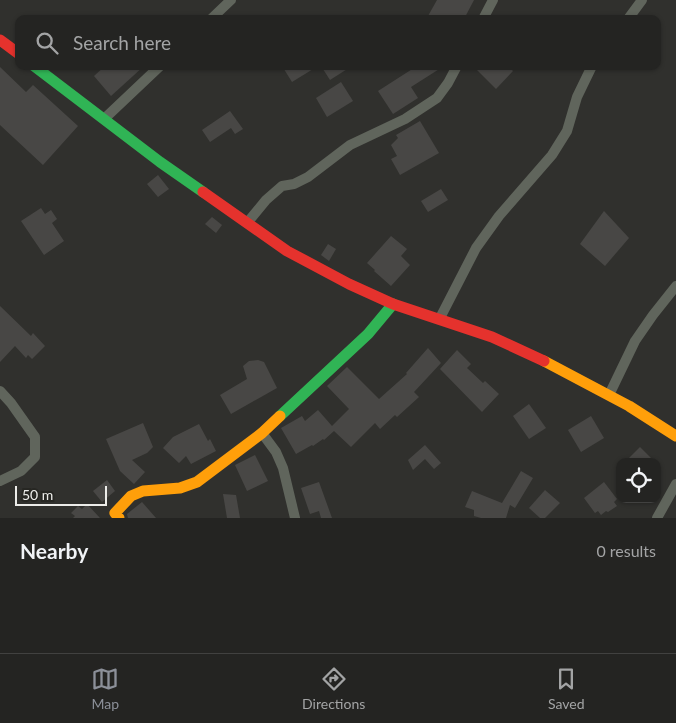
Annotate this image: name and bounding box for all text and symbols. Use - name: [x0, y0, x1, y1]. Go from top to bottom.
- search box: [15, 15, 661, 70]
- icon: search: [33, 29, 61, 57]
- text: Search here: [73, 31, 171, 54]
- map controls: [616, 458, 661, 503]
- button: locate: [616, 458, 661, 503]
- scale bar: [15, 483, 108, 506]
- text: 50 m: [22, 486, 53, 503]
- text: Nearby: [20, 538, 88, 563]
- text: 0 results: [596, 541, 656, 560]
- tab: Map: [91, 665, 119, 712]
- tab: Directions: [302, 665, 365, 712]
- tab: Saved: [548, 665, 585, 712]

